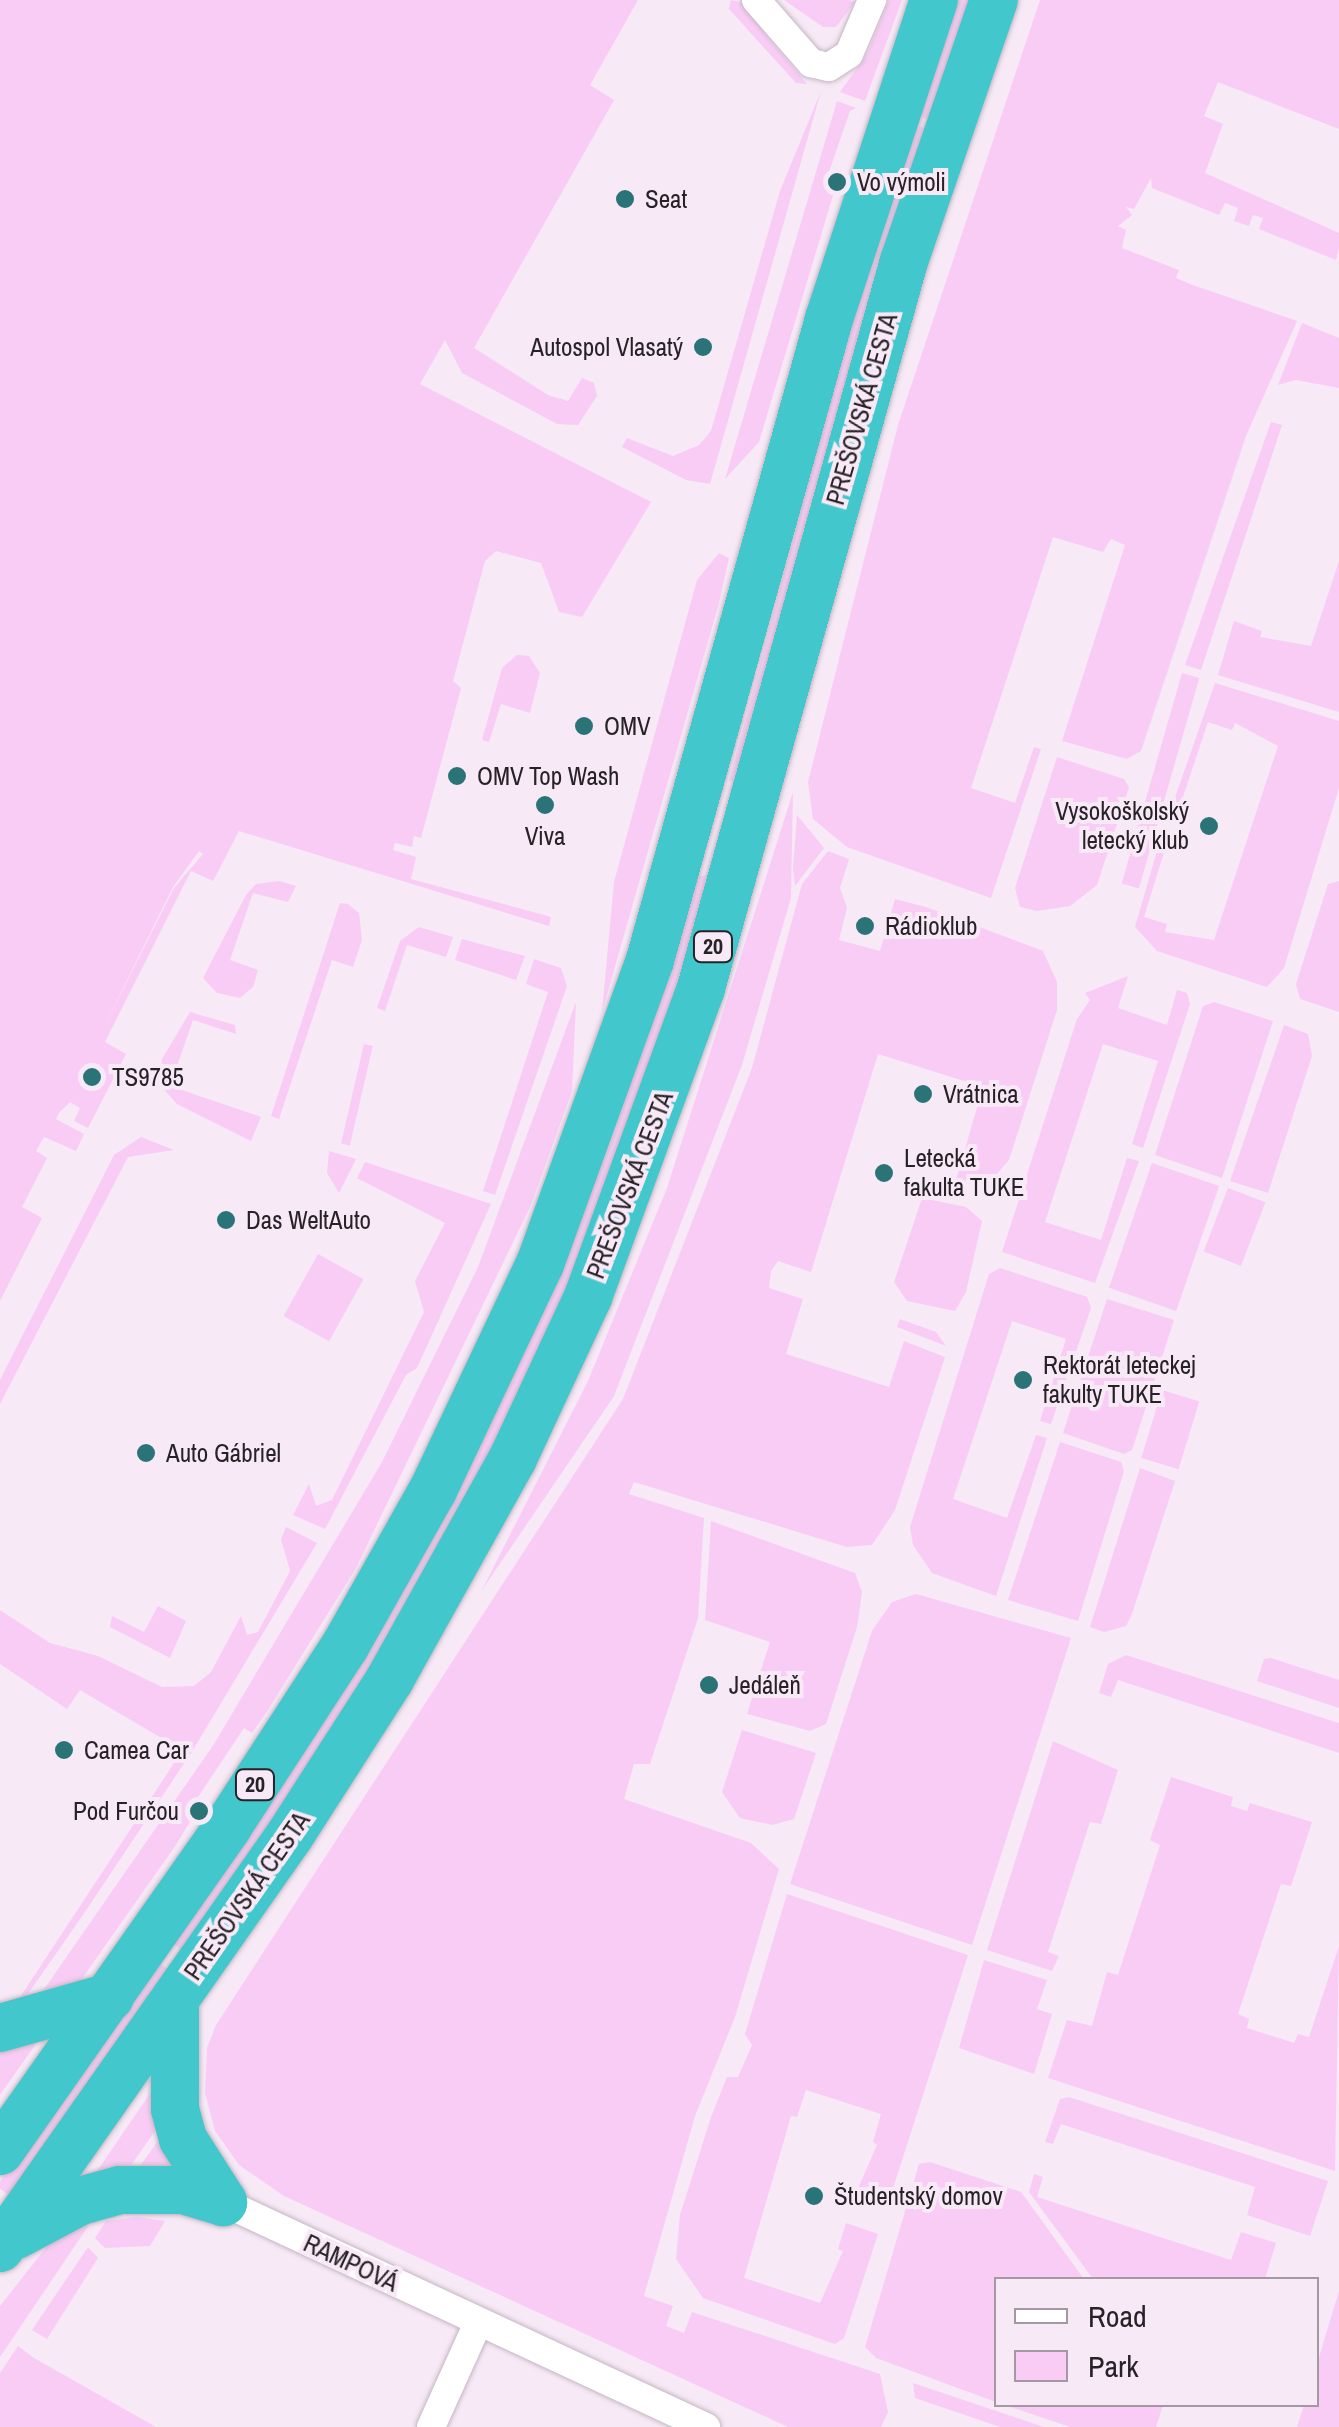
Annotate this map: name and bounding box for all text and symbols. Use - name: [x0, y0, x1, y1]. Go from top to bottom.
- place label: Vo výmoli: [857, 167, 946, 197]
- marker: Vo výmoli: [826, 171, 848, 193]
- place label: Seat: [645, 184, 687, 214]
- marker: Seat: [614, 188, 636, 210]
- street label: PREŠOVSKÁ CESTA: [820, 309, 904, 509]
- place label: Autospol Vlasatý: [530, 332, 683, 362]
- marker: Autospol Vlasatý: [692, 336, 714, 358]
- place label: OMV: [604, 711, 651, 741]
- marker: OMV: [573, 715, 595, 737]
- place label: OMV Top Wash: [477, 761, 620, 791]
- marker: OMV Top Wash: [446, 765, 468, 787]
- marker: Viva: [534, 794, 556, 816]
- place label: Vysokoškolský letecký klub: [1055, 797, 1189, 856]
- marker: Vysokoškolský letecký klub: [1198, 815, 1220, 837]
- place label: Viva: [525, 821, 565, 851]
- place label: Rádioklub: [885, 911, 977, 941]
- marker: Rádioklub: [854, 915, 876, 937]
- road number: 20: [690, 930, 736, 964]
- place label: TS9785: [112, 1062, 184, 1092]
- marker: TS9785: [81, 1066, 103, 1088]
- place label: Vrátnica: [943, 1079, 1019, 1109]
- marker: Vrátnica: [912, 1083, 934, 1105]
- street label: PREŠOVSKÁ CESTA: [580, 1087, 680, 1283]
- place label: Letecká fakulta TUKE: [904, 1144, 1025, 1203]
- marker: Letecká fakulta TUKE: [873, 1162, 895, 1184]
- place label: Das WeltAuto: [246, 1205, 371, 1235]
- marker: Das WeltAuto: [215, 1209, 237, 1231]
- place label: Rektorát leteckej fakulty TUKE: [1043, 1351, 1196, 1410]
- marker: Rektorát leteckej fakulty TUKE: [1012, 1369, 1034, 1391]
- place label: Auto Gábriel: [166, 1438, 281, 1468]
- marker: Auto Gábriel: [135, 1442, 157, 1464]
- place label: Jedáleň: [729, 1670, 801, 1700]
- marker: Jedáleň: [698, 1674, 720, 1696]
- place label: Camea Car: [84, 1735, 189, 1765]
- marker: Camea Car: [53, 1739, 75, 1761]
- road number: 20: [232, 1768, 278, 1802]
- place label: Pod Furčou: [73, 1796, 179, 1826]
- marker: Pod Furčou: [188, 1800, 210, 1822]
- street label: PREŠOVSKÁ CESTA: [178, 1806, 316, 1986]
- place label: Študentský domov: [834, 2181, 1003, 2211]
- marker: Študentský domov: [803, 2185, 825, 2207]
- street label: RAMPOVÁ: [299, 2228, 403, 2298]
- legend: [994, 2277, 1319, 2407]
- text: Road: [1088, 2296, 1147, 2336]
- text: Park: [1088, 2346, 1139, 2386]

